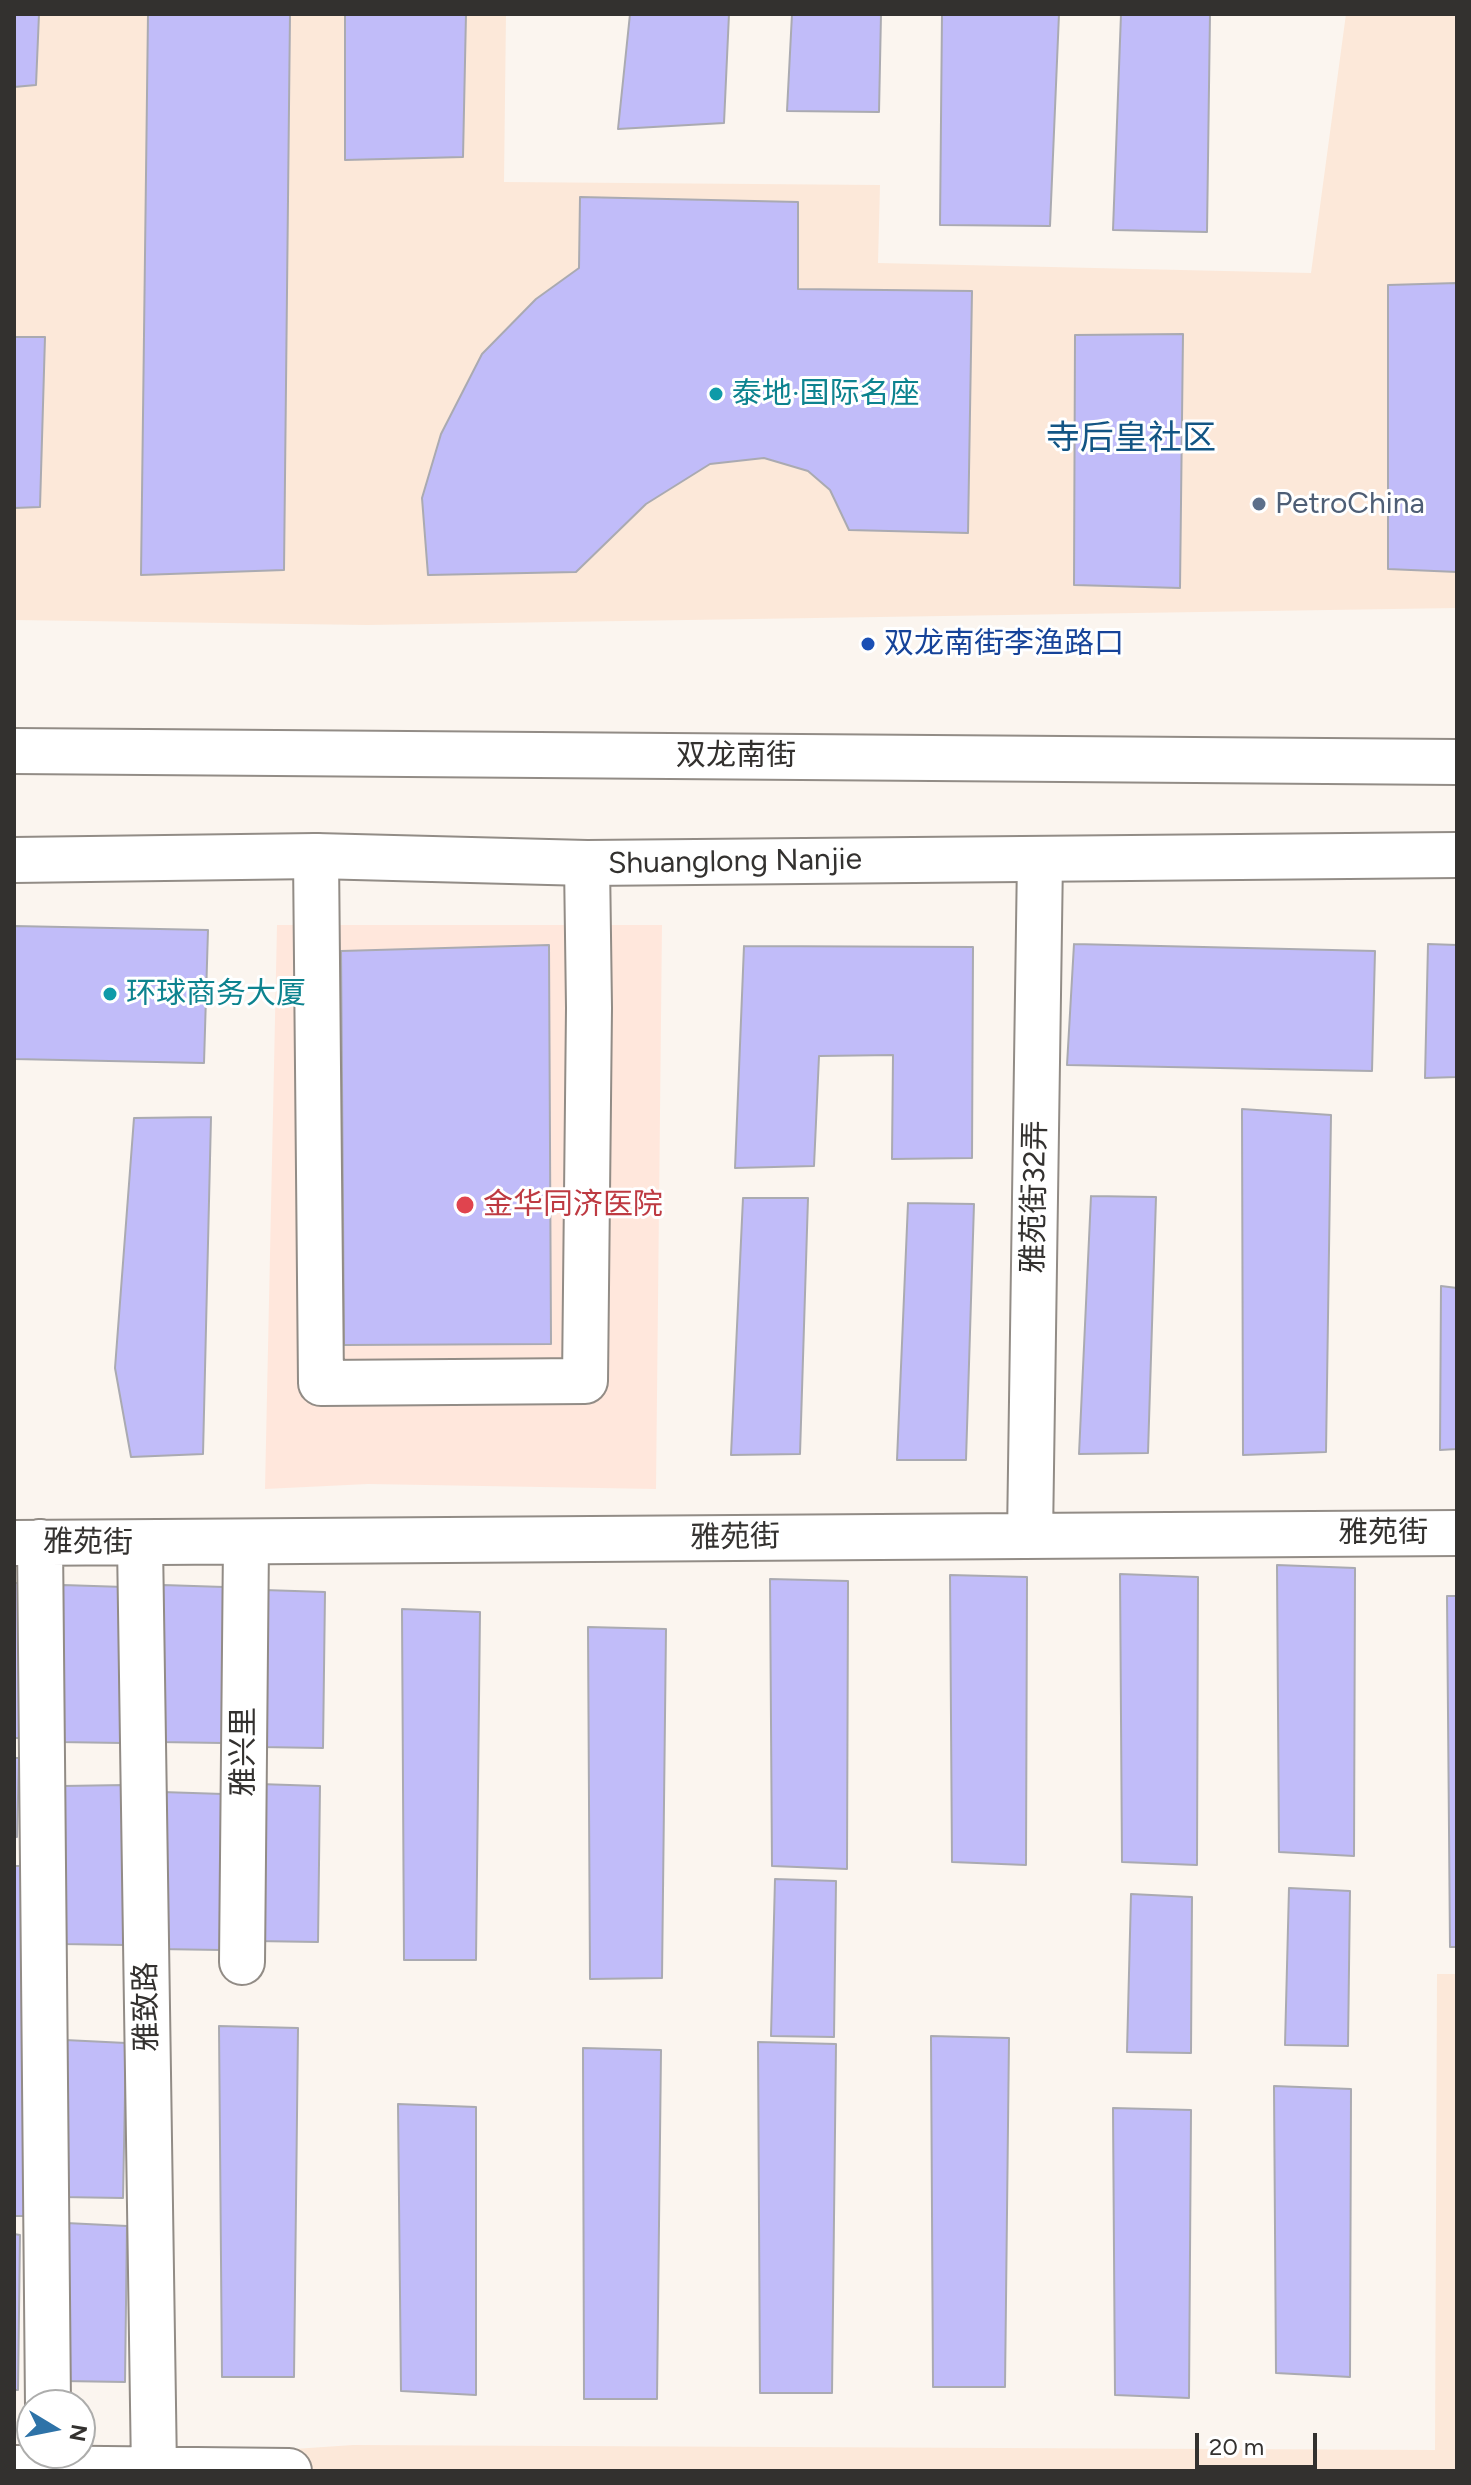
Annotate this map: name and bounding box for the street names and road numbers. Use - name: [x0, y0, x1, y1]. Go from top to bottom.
- street label: 双龙南街: [676, 738, 796, 774]
- street label: Shuanglong Nanjie: [608, 842, 862, 882]
- street label: 雅苑街32弄: [1016, 1120, 1054, 1274]
- street label: 雅苑街: [1338, 1515, 1428, 1551]
- street label: 雅苑街: [690, 1519, 780, 1557]
- street label: 雅苑街: [43, 1524, 133, 1562]
- street label: 雅兴里: [226, 1707, 262, 1797]
- street label: 雅致路: [128, 1962, 166, 2052]

